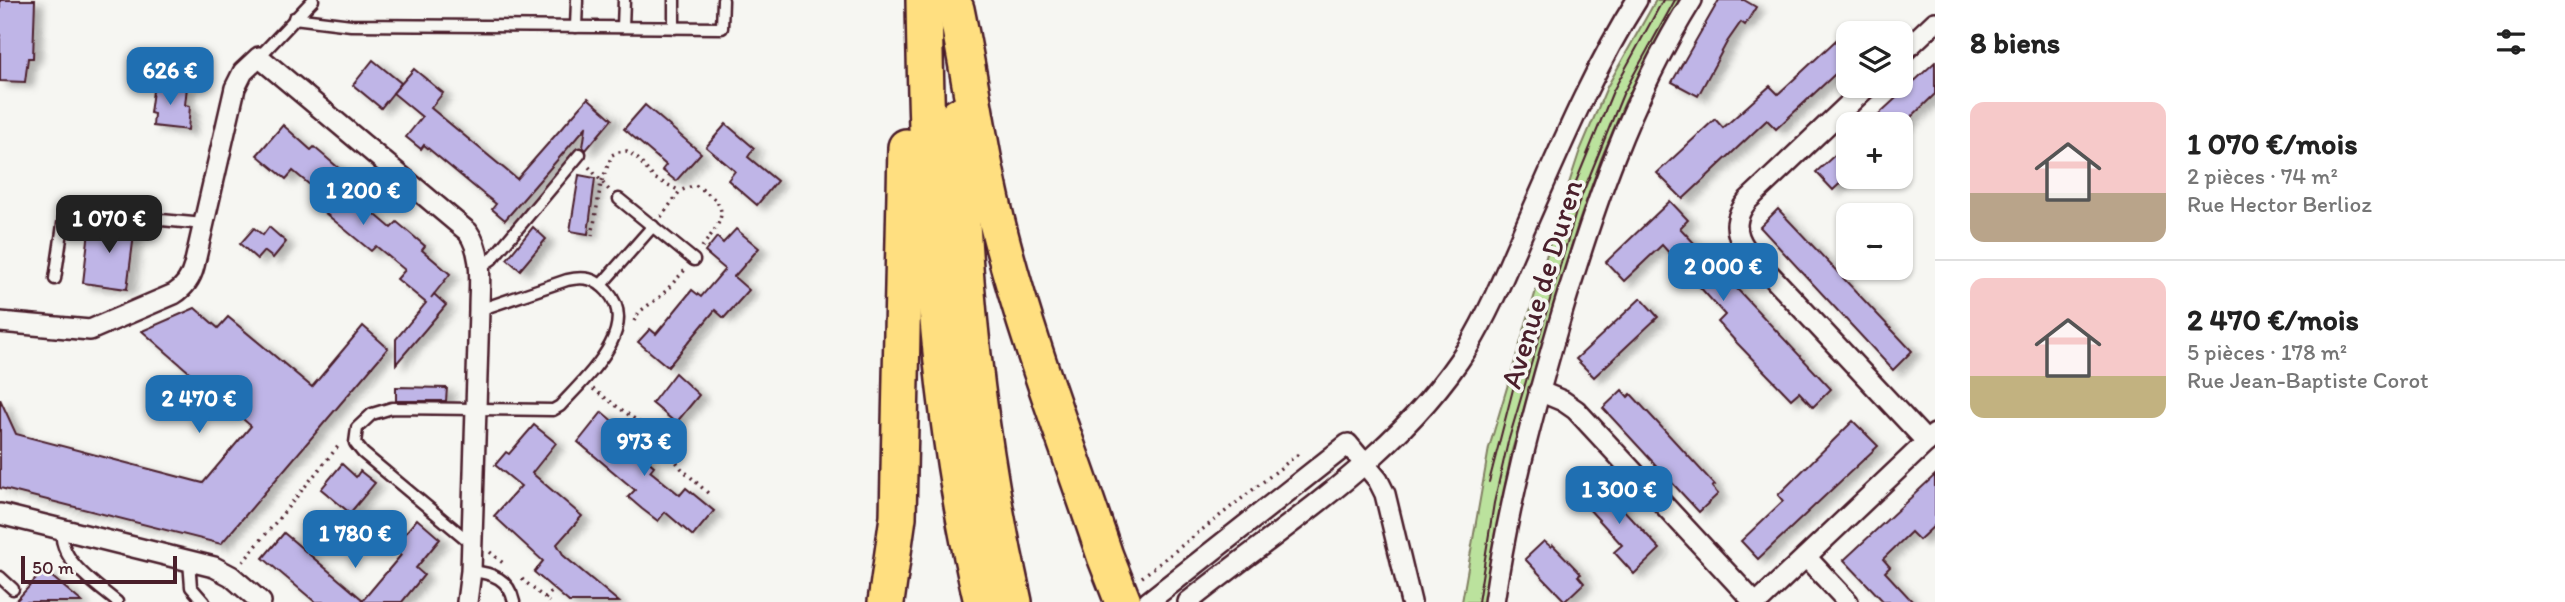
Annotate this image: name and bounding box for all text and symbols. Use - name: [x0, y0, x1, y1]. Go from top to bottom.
- map controls: [1836, 21, 1913, 280]
- button: layers: [1836, 21, 1913, 98]
- icon: filters: [2492, 23, 2530, 61]
- text: 8 biens: [1970, 24, 2060, 61]
- pin: 626 €: [121, 48, 219, 107]
- text: 626 €: [143, 56, 197, 84]
- button: +: [1836, 112, 1913, 189]
- text: 1 070 €/mois: [2187, 125, 2358, 162]
- icon: home: [2026, 130, 2110, 214]
- text: 2 pièces · 74 m²: [2187, 162, 2338, 190]
- pin: 1 200 €: [298, 168, 428, 227]
- street label: Avenue de Duren: [1492, 175, 1590, 393]
- text: 1 200 €: [326, 176, 400, 204]
- text: Rue Hector Berlioz: [2187, 190, 2372, 218]
- pin: 1 070 €: [44, 196, 174, 255]
- button: −: [1836, 203, 1913, 280]
- text: 1 070 €: [72, 204, 146, 232]
- pin: 2 000 €: [1658, 244, 1788, 303]
- text: 2 000 €: [1684, 252, 1762, 280]
- text: 2 470 €/mois: [2187, 301, 2359, 338]
- icon: home: [2026, 306, 2110, 390]
- text: 5 pièces · 178 m²: [2187, 338, 2347, 366]
- text: Rue Jean-Baptiste Corot: [2187, 366, 2429, 394]
- pin: 2 470 €: [134, 376, 264, 435]
- text: 2 470 €: [162, 384, 236, 412]
- pin: 973 €: [595, 419, 693, 478]
- text: 973 €: [617, 427, 671, 455]
- pin: 1 300 €: [1554, 466, 1684, 526]
- text: 1 300 €: [1581, 475, 1657, 503]
- pin: 1 780 €: [290, 510, 420, 570]
- text: 1 780 €: [319, 519, 391, 547]
- scale bar: [21, 553, 177, 585]
- text: 50 m: [32, 556, 74, 579]

